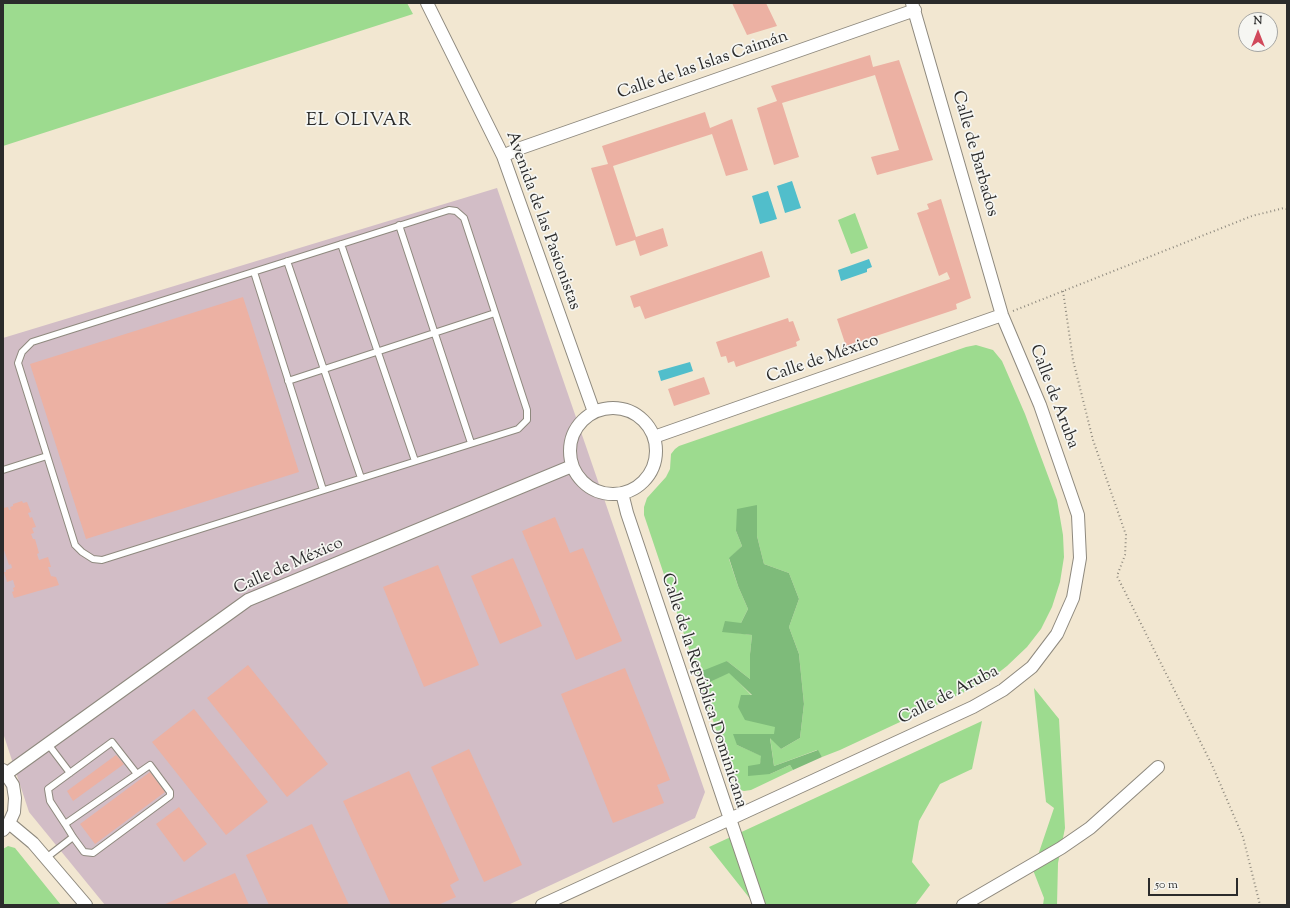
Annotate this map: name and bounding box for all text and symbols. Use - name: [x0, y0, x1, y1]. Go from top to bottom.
- north arrow: [1238, 12, 1278, 52]
- text: N: [1254, 13, 1262, 29]
- street label: Calle de las Islas Caimán: [615, 27, 791, 105]
- street label: Calle de Barbados: [946, 89, 1002, 219]
- district label: EL OLIVAR: [306, 111, 412, 133]
- street label: Avenida de las Pasionistas: [500, 129, 584, 313]
- street label: Calle de México: [764, 331, 882, 389]
- street label: Calle de Aruba: [1024, 342, 1082, 452]
- street label: Calle de México: [231, 534, 347, 600]
- street label: Calle de la República Dominicana: [655, 571, 751, 811]
- street label: Calle de Aruba: [895, 662, 1003, 730]
- scale bar: [1150, 870, 1240, 896]
- text: 50 m: [1155, 876, 1178, 894]

